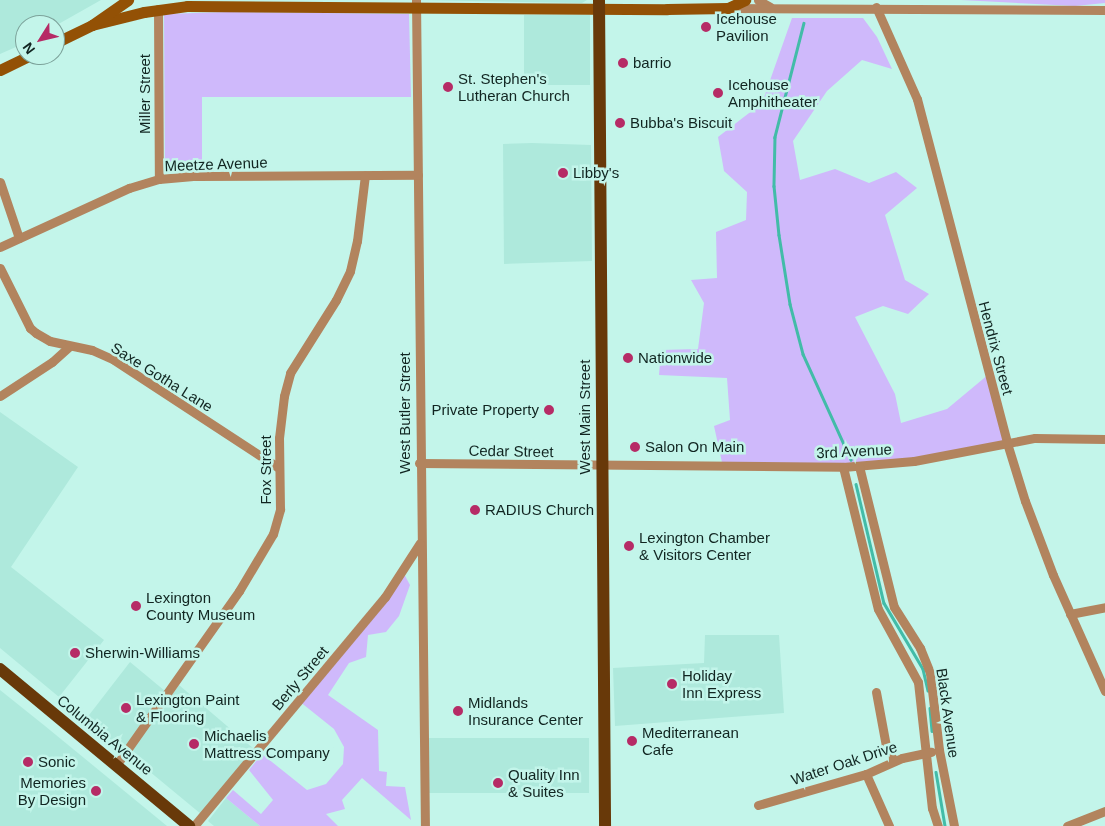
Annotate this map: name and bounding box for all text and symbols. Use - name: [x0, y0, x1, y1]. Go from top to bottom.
- place label: Icehouse Pavilion: [716, 9, 777, 44]
- north arrow: [15, 15, 65, 65]
- marker: Icehouse Pavilion: [700, 21, 712, 33]
- text: N: [19, 39, 38, 57]
- street label: Miller Street: [136, 54, 154, 134]
- place label: barrio: [633, 54, 671, 72]
- marker: barrio: [617, 57, 629, 69]
- place label: St. Stephen's Lutheran Church: [458, 69, 570, 104]
- place label: Icehouse Amphitheater: [728, 75, 817, 110]
- marker: St. Stephen's Lutheran Church: [442, 81, 454, 93]
- marker: Icehouse Amphitheater: [712, 87, 724, 99]
- place label: Bubba's Biscuit: [630, 114, 732, 132]
- marker: Bubba's Biscuit: [614, 117, 626, 129]
- street label: Meetze Avenue: [164, 153, 268, 175]
- place label: Libby's: [573, 164, 619, 182]
- marker: Libby's: [557, 167, 569, 179]
- street label: Hendrix Street: [975, 299, 1017, 397]
- street label: Saxe Gotha Lane: [108, 338, 216, 416]
- place label: Nationwide: [638, 349, 712, 367]
- street label: West Butler Street: [396, 352, 414, 474]
- marker: Nationwide: [622, 352, 634, 364]
- street label: West Main Street: [576, 360, 594, 474]
- place label: Private Property: [431, 401, 539, 419]
- marker: Private Property: [543, 404, 555, 416]
- street label: Fox Street: [257, 435, 275, 505]
- place label: Salon On Main: [645, 438, 744, 456]
- street label: 3rd Avenue: [815, 440, 893, 462]
- street label: Cedar Street: [468, 441, 554, 461]
- marker: Salon On Main: [629, 441, 641, 453]
- place label: RADIUS Church: [485, 501, 594, 519]
- marker: RADIUS Church: [469, 504, 481, 516]
- place label: Lexington Chamber & Visitors Center: [639, 528, 770, 563]
- marker: Lexington Chamber & Visitors Center: [623, 540, 635, 552]
- place label: Lexington County Museum: [146, 588, 255, 623]
- marker: Lexington County Museum: [130, 600, 142, 612]
- street label: Berly Street: [268, 642, 332, 714]
- place label: Sherwin-Williams: [85, 644, 200, 662]
- marker: Sherwin-Williams: [69, 647, 81, 659]
- place label: Holiday Inn Express: [682, 666, 761, 701]
- street label: Black Avenue: [933, 666, 963, 760]
- marker: Holiday Inn Express: [666, 678, 678, 690]
- place label: Lexington Paint & Flooring: [136, 690, 239, 725]
- street label: Columbia Avenue: [53, 691, 157, 779]
- place label: Midlands Insurance Center: [468, 693, 583, 728]
- marker: Lexington Paint & Flooring: [120, 702, 132, 714]
- marker: Midlands Insurance Center: [452, 705, 464, 717]
- place label: Mediterranean Cafe: [642, 723, 739, 758]
- place label: Michaelis Mattress Company: [204, 726, 330, 761]
- marker: Mediterranean Cafe: [626, 735, 638, 747]
- street label: Water Oak Drive: [789, 737, 899, 789]
- marker: Michaelis Mattress Company: [188, 738, 200, 750]
- place label: Sonic: [38, 753, 76, 771]
- marker: Sonic: [22, 756, 34, 768]
- place label: Quality Inn & Suites: [508, 765, 580, 800]
- place label: Memories By Design: [18, 773, 86, 808]
- marker: Quality Inn & Suites: [492, 777, 504, 789]
- marker: Memories By Design: [90, 785, 102, 797]

